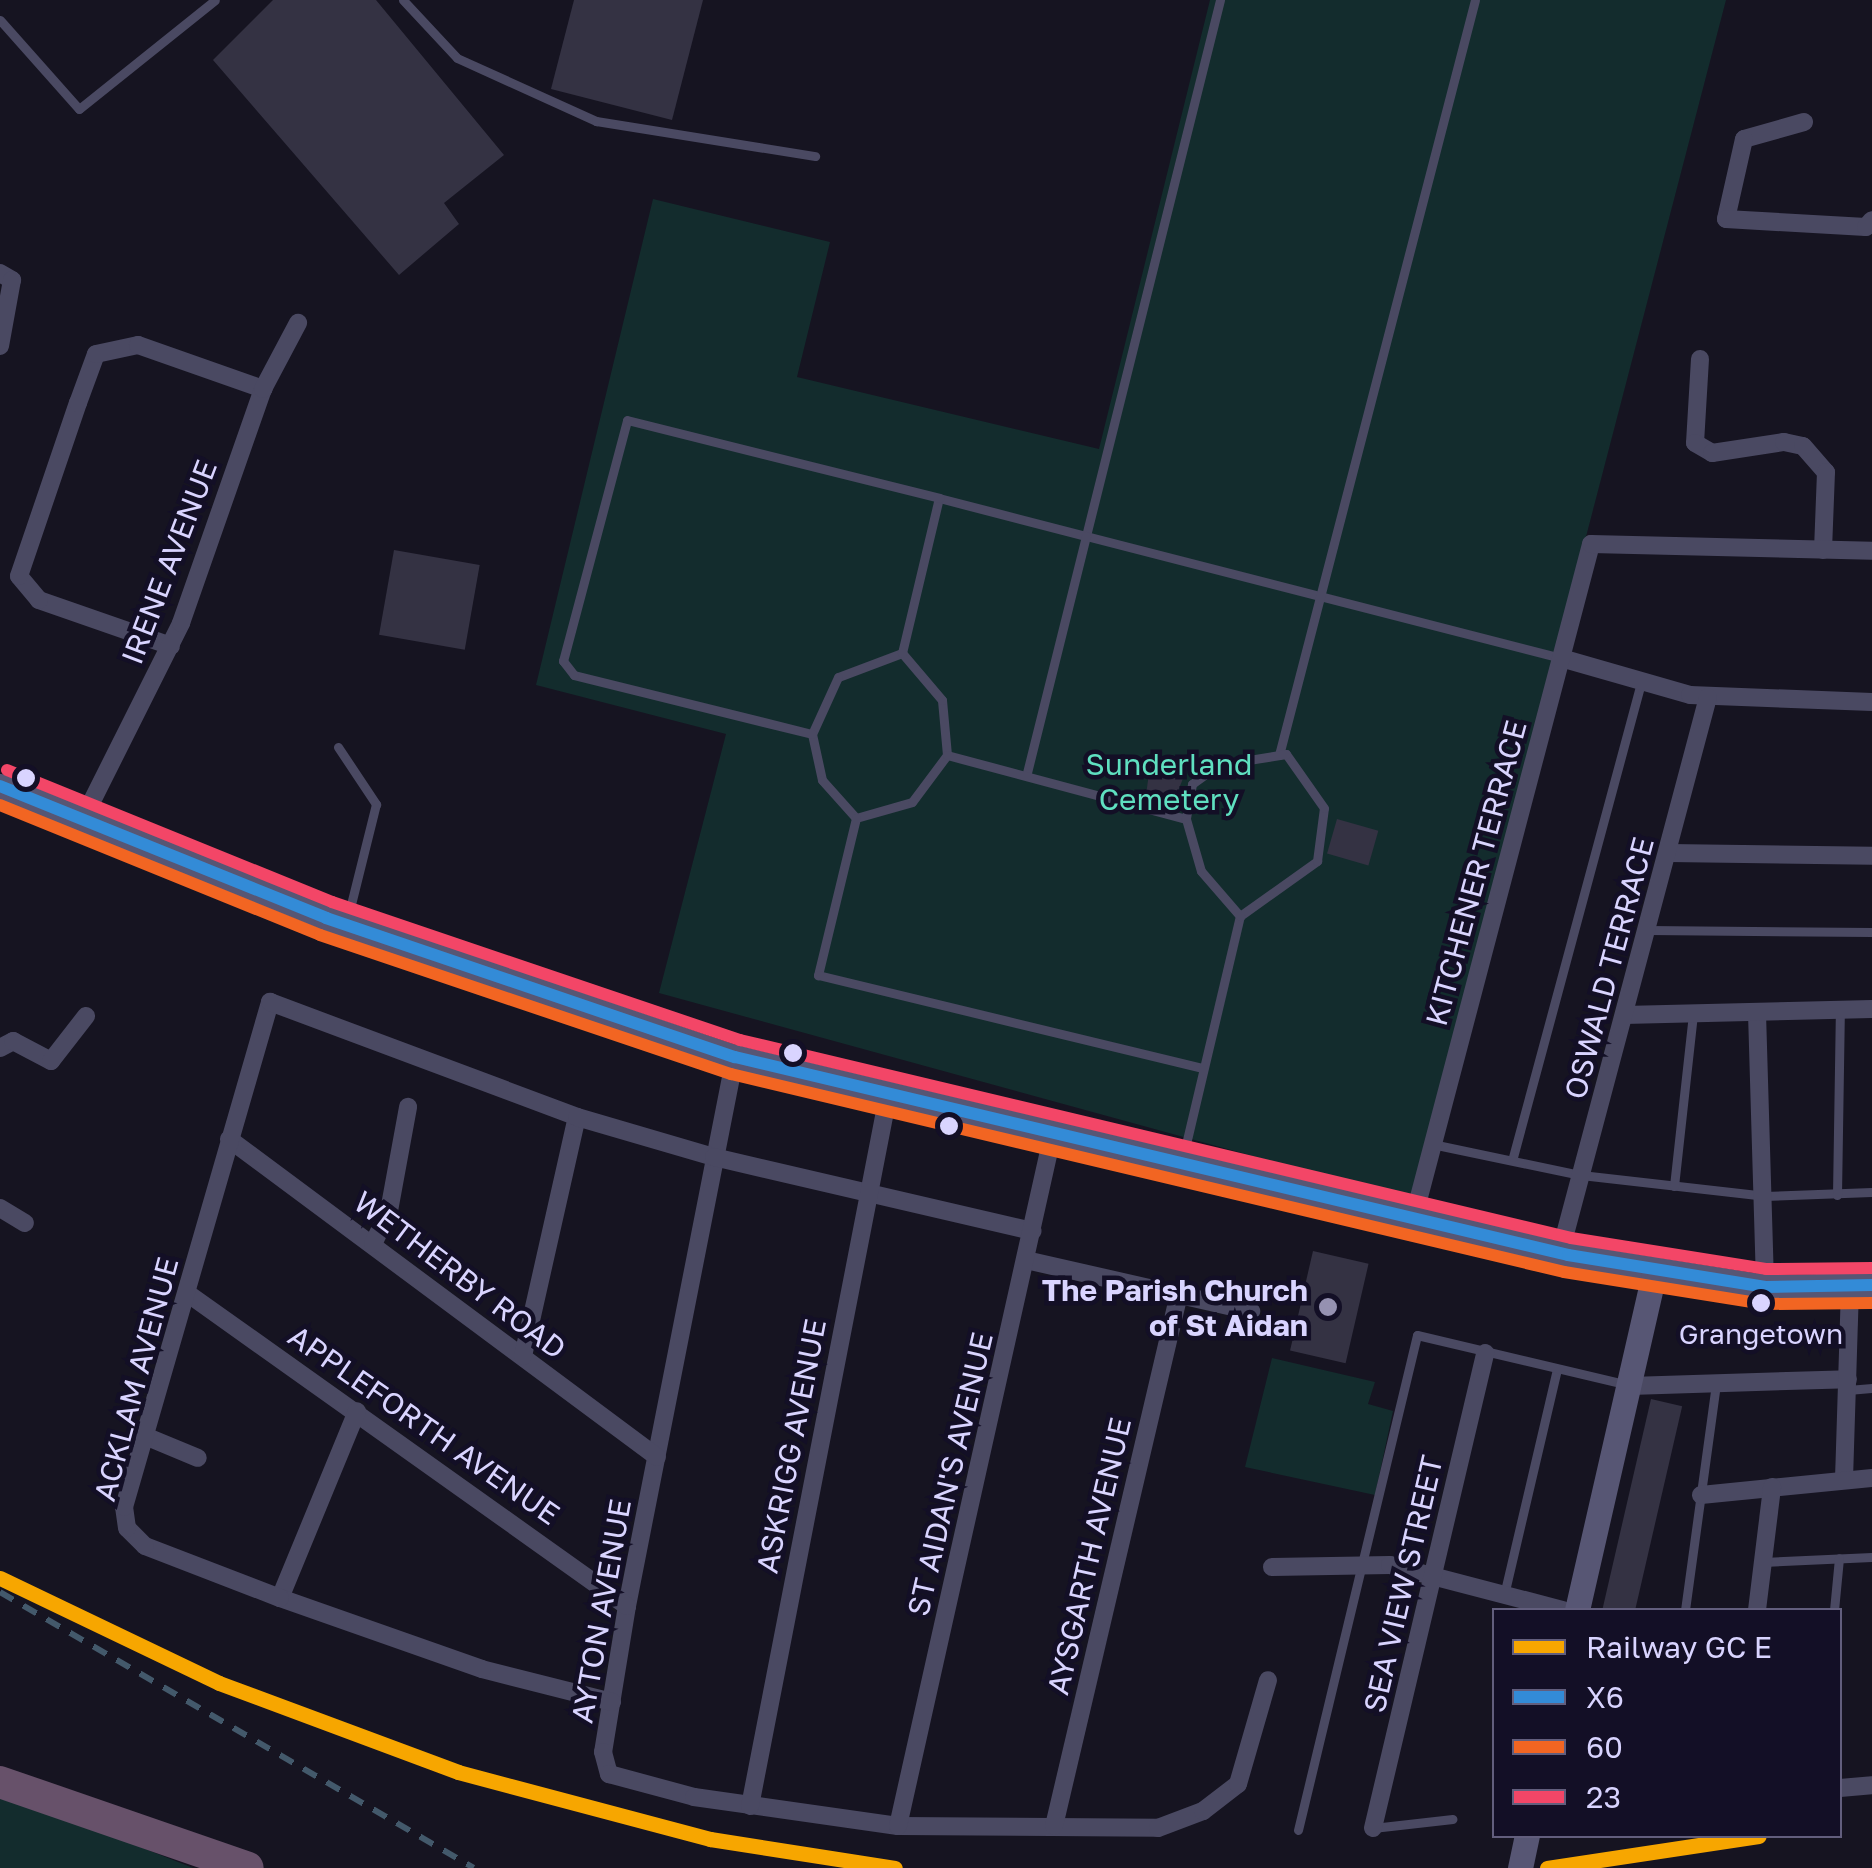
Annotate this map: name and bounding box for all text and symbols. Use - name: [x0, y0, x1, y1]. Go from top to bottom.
- street label: IRENE AVENUE: [114, 455, 224, 669]
- street label: KITCHENER TERRACE: [1418, 716, 1534, 1030]
- park label: Sunderland Cemetery: [1086, 746, 1252, 816]
- unlabelled marker: [16, 768, 36, 788]
- street label: OSWALD TERRACE: [1557, 833, 1661, 1103]
- unlabelled marker: [783, 1043, 803, 1063]
- unlabelled marker: [939, 1116, 959, 1136]
- street label: WETHERBY ROAD: [347, 1184, 573, 1366]
- street label: ACKLAM AVENUE: [86, 1253, 186, 1505]
- place label: The Parish Church of St Aidan: [1042, 1272, 1308, 1342]
- marker: Grangetown: [1751, 1293, 1771, 1313]
- marker: The Parish Church of St Aidan: [1317, 1296, 1339, 1318]
- street label: ASKRIGG AVENUE: [749, 1316, 833, 1576]
- place label: Grangetown: [1679, 1317, 1843, 1351]
- street label: APPLEFORTH AVENUE: [282, 1318, 566, 1532]
- street label: ST AIDAN'S AVENUE: [900, 1329, 1000, 1619]
- street label: AYSGARTH AVENUE: [1040, 1414, 1138, 1698]
- street label: SEA VIEW STREET: [1356, 1452, 1450, 1716]
- street label: AYTON AVENUE: [564, 1496, 638, 1726]
- legend: [1492, 1608, 1842, 1838]
- text: Railway GC E: [1586, 1629, 1772, 1665]
- text: X6: [1586, 1679, 1624, 1715]
- text: 60: [1586, 1729, 1623, 1765]
- text: 23: [1586, 1779, 1621, 1815]

